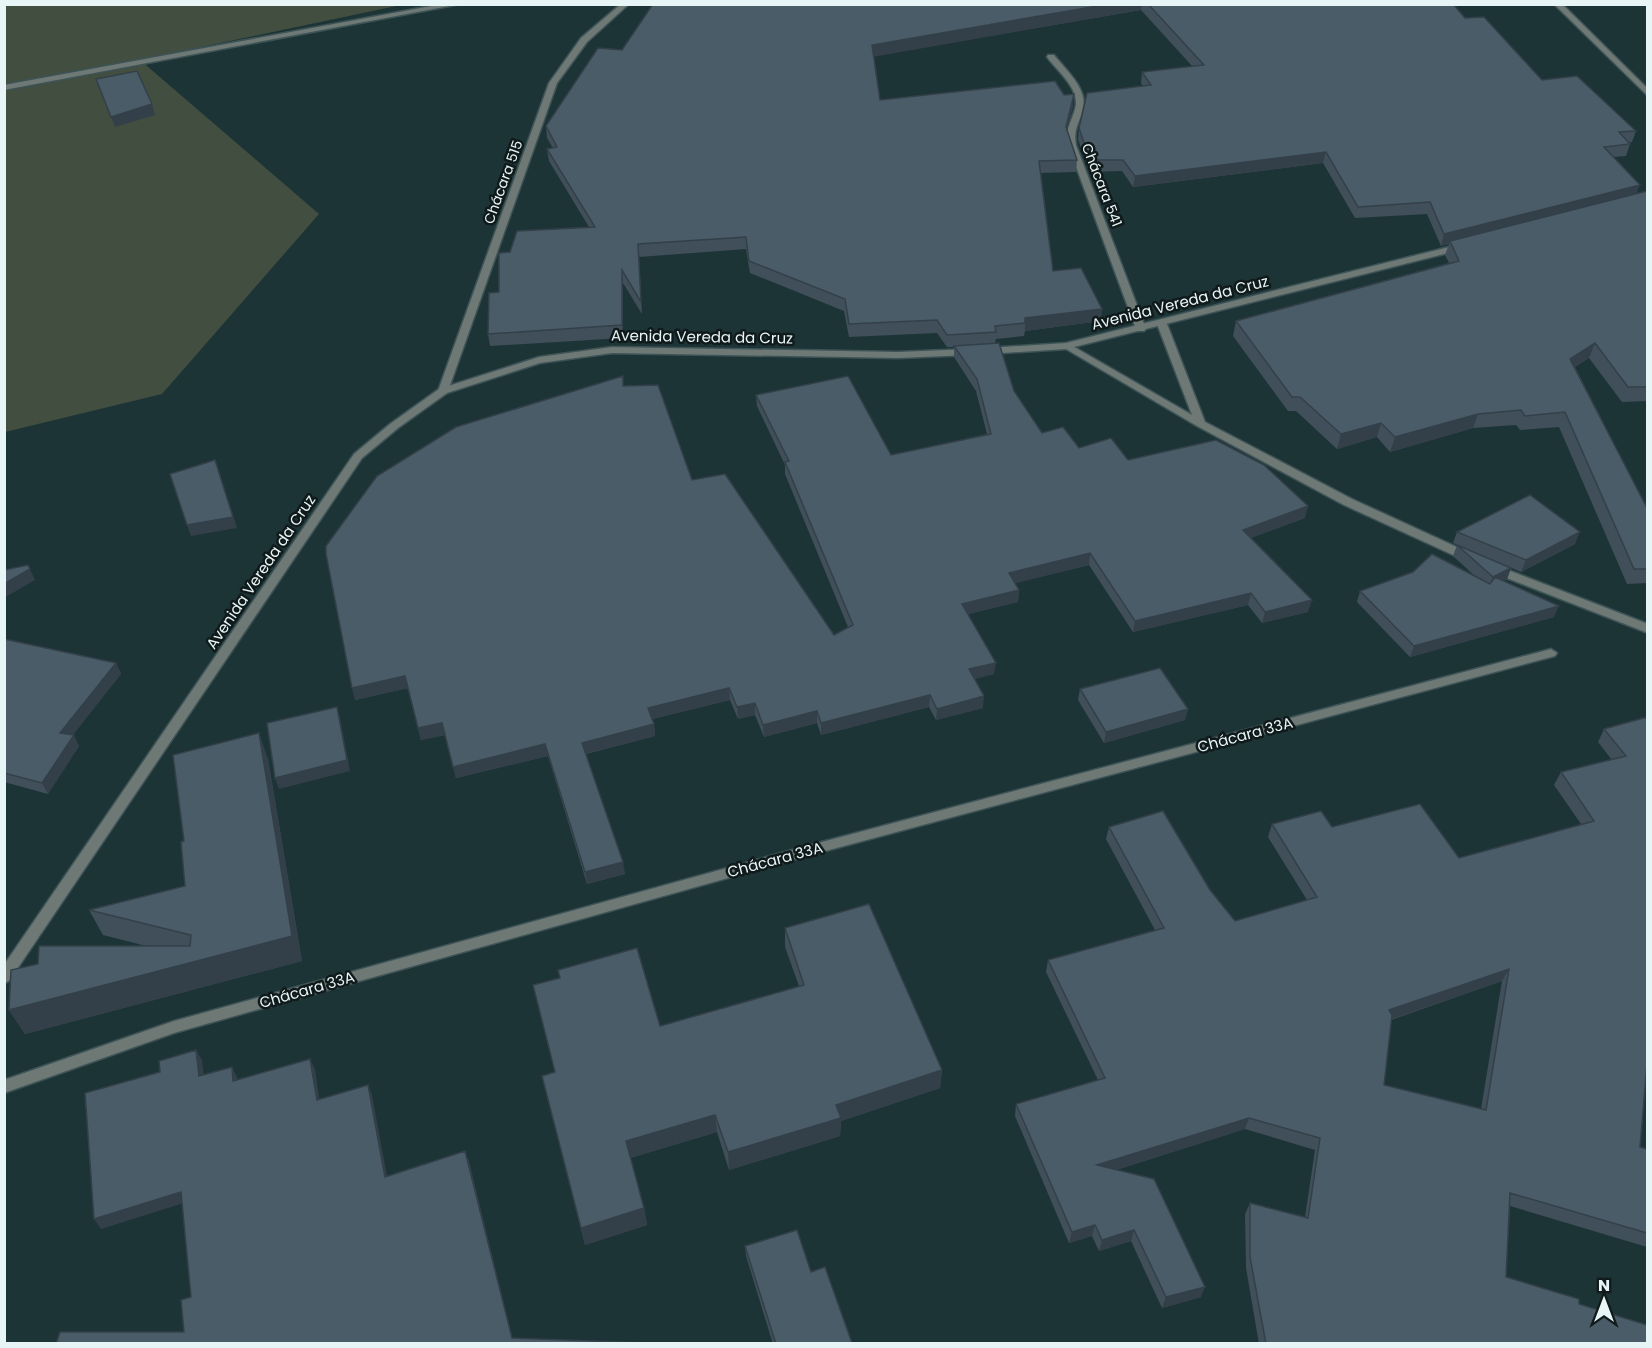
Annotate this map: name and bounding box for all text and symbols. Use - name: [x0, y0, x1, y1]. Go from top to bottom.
- street label: Chácara 515: [479, 137, 527, 227]
- street label: Chácara 541: [1077, 140, 1127, 230]
- street label: Avenida Vereda da Cruz: [1089, 270, 1271, 335]
- street label: Avenida Vereda da Cruz: [611, 324, 793, 349]
- street label: Avenida Vereda da Cruz: [201, 490, 320, 653]
- street label: Chácara 33A: [1195, 712, 1295, 757]
- street label: Chácara 33A: [725, 837, 825, 882]
- street label: Chácara 33A: [257, 966, 357, 1013]
- north arrow: [1574, 1270, 1634, 1330]
- text: N: [1598, 1274, 1610, 1297]

